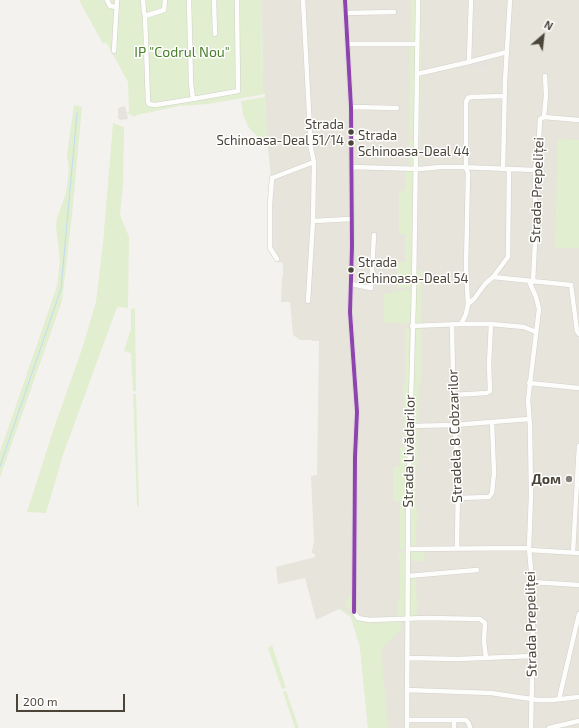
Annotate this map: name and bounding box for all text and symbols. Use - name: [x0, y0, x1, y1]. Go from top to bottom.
- north arrow: [523, 16, 563, 56]
- text: N: [542, 17, 555, 33]
- park label: IP "Codrul Nou": [134, 44, 230, 60]
- place label: Strada Schinoasa-Deal 51/14: [216, 117, 344, 148]
- marker: Strada Schinoasa-Deal 51/14: [346, 127, 356, 137]
- place label: Strada Schinoasa-Deal 44: [358, 128, 470, 159]
- street label: Strada Prepeliței: [527, 137, 547, 243]
- marker: Strada Schinoasa-Deal 44: [346, 138, 356, 148]
- place label: Strada Schinoasa-Deal 54: [358, 255, 469, 286]
- marker: Strada Schinoasa-Deal 54: [346, 265, 356, 275]
- street label: Stradela 8 Cobzarilor: [444, 369, 466, 503]
- street label: Strada Livădarilor: [400, 394, 418, 508]
- place label: Дом: [531, 471, 561, 487]
- marker: Дом: [564, 474, 574, 484]
- street label: Strada Prepeliței: [522, 571, 540, 677]
- scale bar: [18, 686, 127, 712]
- text: 200 m: [23, 694, 57, 708]

